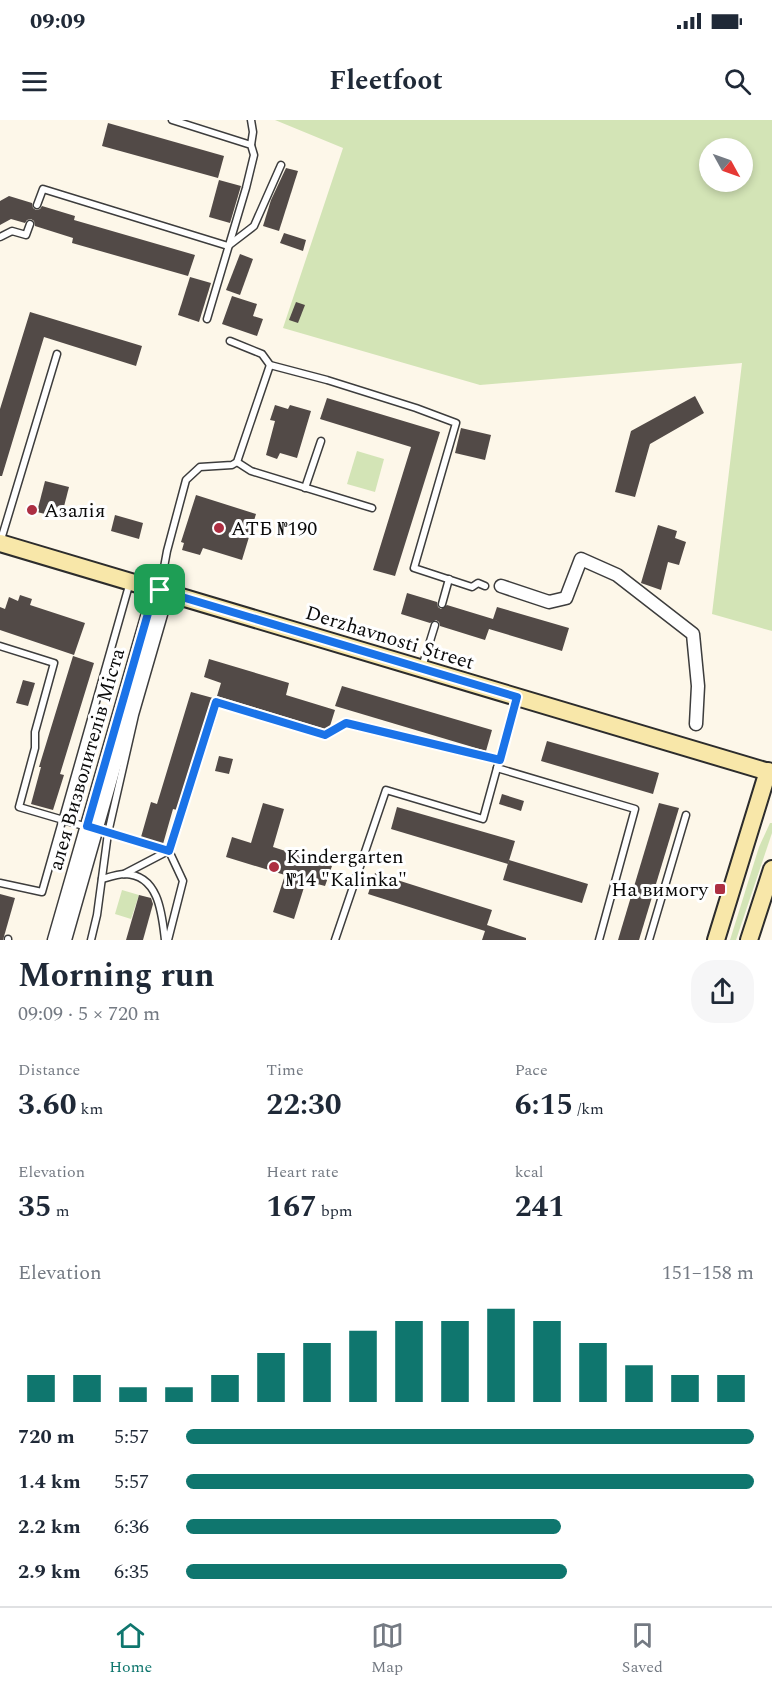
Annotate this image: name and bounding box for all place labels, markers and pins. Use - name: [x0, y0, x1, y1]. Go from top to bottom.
- place label: Азалія: [44, 496, 106, 526]
- marker: Азалія: [25, 503, 39, 517]
- place label: АТБ №190: [231, 514, 317, 544]
- marker: АТБ №190: [212, 521, 226, 535]
- pin: [134, 564, 185, 615]
- place label: Kindergarten №14 "Kalinka": [286, 842, 407, 895]
- marker: Kindergarten №14 "Kalinka": [267, 860, 281, 874]
- place label: На вимогу: [611, 875, 709, 905]
- marker: На вимогу: [713, 882, 727, 896]

